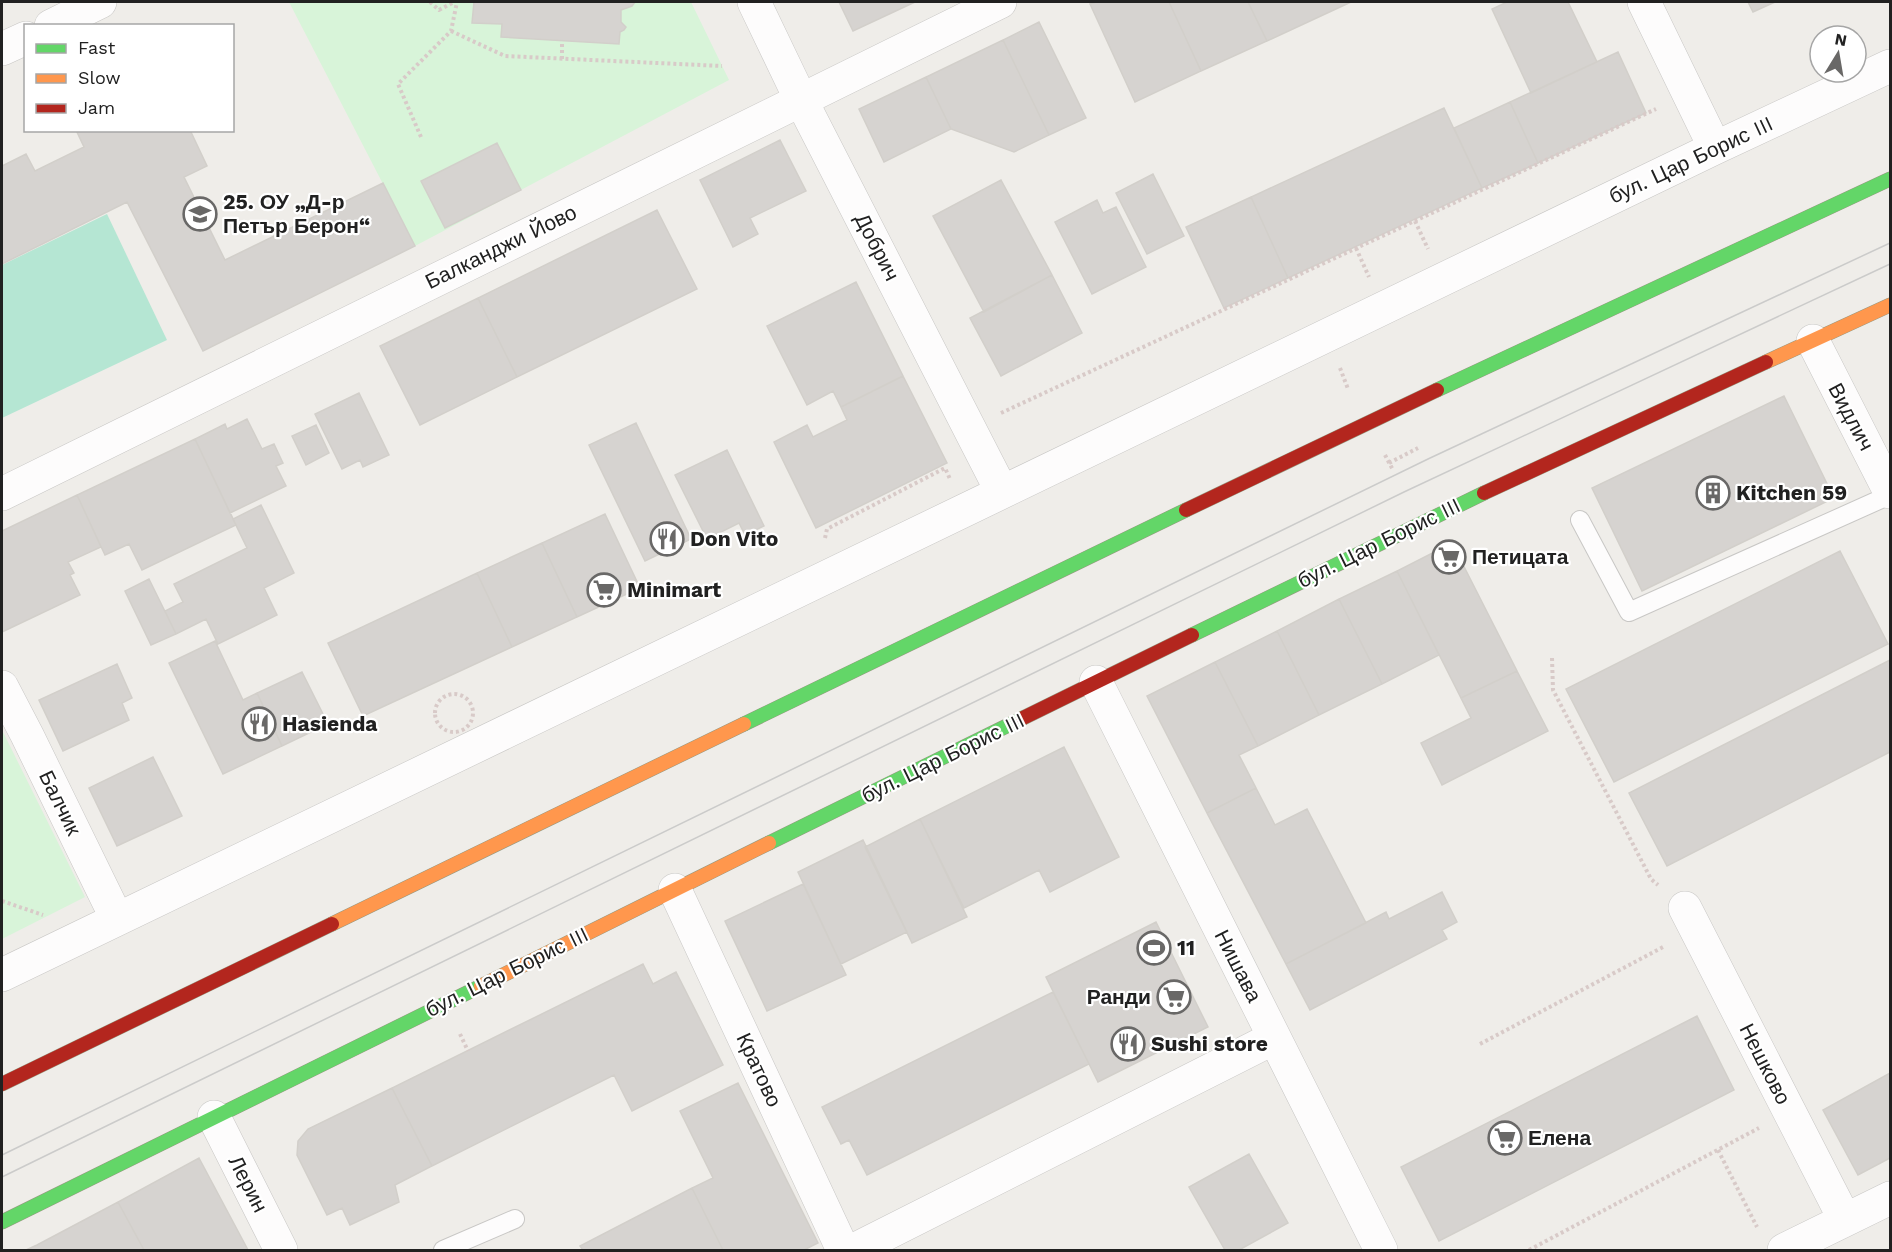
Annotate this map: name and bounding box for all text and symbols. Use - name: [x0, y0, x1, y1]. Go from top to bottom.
- legend: [24, 24, 234, 132]
- north arrow: [1808, 24, 1868, 84]
- text: N: [1833, 29, 1848, 50]
- text: Fast: [78, 37, 116, 58]
- text: Slow: [78, 67, 121, 88]
- text: Jam: [78, 97, 115, 118]
- street label: бул. Цар Борис III: [1605, 111, 1777, 209]
- place label: 25. ОУ „Д-р Петър Берон“: [223, 189, 370, 238]
- school or university icon: 25. ОУ „Д-р Петър Берон“: [182, 196, 218, 232]
- street label: Балканджи Йово: [421, 199, 581, 294]
- street label: Добрич: [850, 209, 905, 285]
- street label: Видлич: [1823, 379, 1880, 455]
- building icon: Kitchen 59: [1695, 475, 1731, 511]
- place label: Kitchen 59: [1736, 480, 1847, 505]
- street label: бул. Цар Борис III: [1293, 492, 1464, 593]
- restaurant icon: Don Vito: [649, 521, 685, 557]
- place label: Don Vito: [690, 526, 778, 551]
- supermarket icon: Петицата: [1431, 539, 1467, 575]
- place label: Петицата: [1472, 544, 1569, 569]
- supermarket icon: Minimart: [586, 572, 622, 608]
- place label: Minimart: [627, 577, 721, 602]
- restaurant icon: Hasienda: [241, 706, 277, 742]
- street label: бул. Цар Борис III: [857, 707, 1028, 808]
- place label: Hasienda: [282, 711, 378, 736]
- street label: Балчик: [34, 766, 87, 840]
- street label: бул. Цар Борис III: [421, 921, 592, 1022]
- street label: Нишава: [1210, 925, 1267, 1006]
- sports icon: 11: [1136, 930, 1172, 966]
- place label: 11: [1177, 935, 1195, 960]
- supermarket icon: Ранди: [1156, 979, 1192, 1015]
- place label: Ранди: [1087, 984, 1151, 1009]
- street label: Нешково: [1734, 1019, 1796, 1108]
- restaurant icon: Sushi store: [1110, 1026, 1146, 1062]
- street label: Кратово: [731, 1029, 787, 1111]
- place label: Sushi store: [1151, 1031, 1268, 1056]
- supermarket icon: Елена: [1487, 1120, 1523, 1156]
- place label: Елена: [1528, 1125, 1591, 1150]
- street label: Лерин: [224, 1151, 273, 1216]

